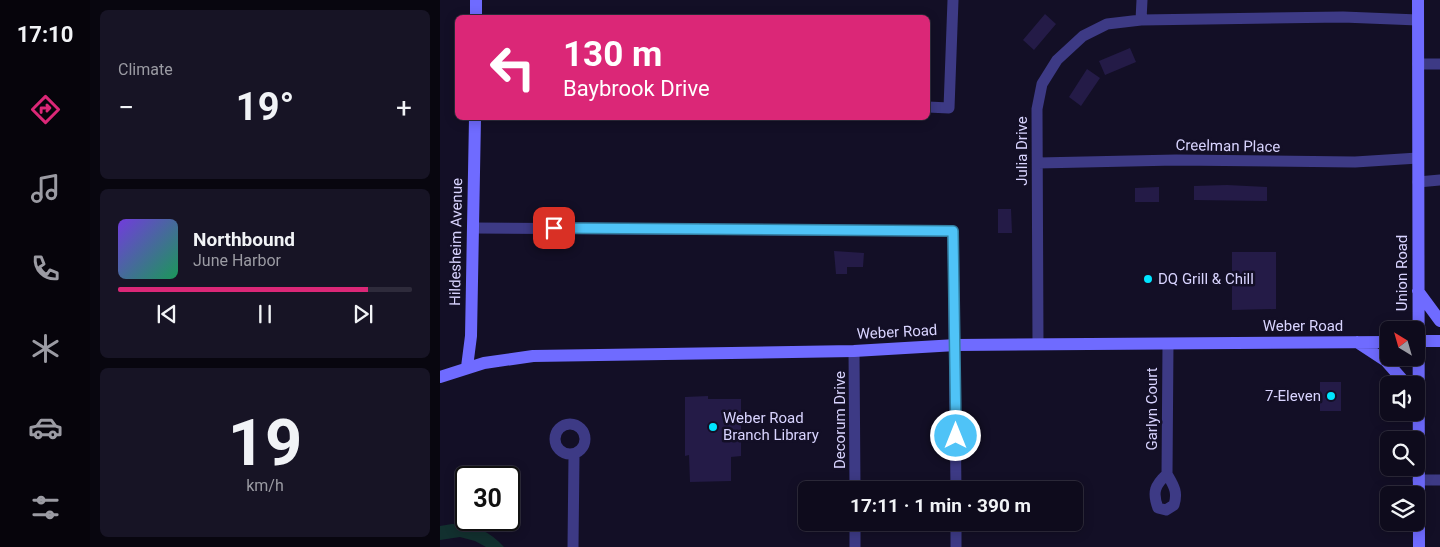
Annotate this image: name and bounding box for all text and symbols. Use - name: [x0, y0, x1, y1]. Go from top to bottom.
- text: 17:10: [17, 22, 73, 47]
- text: 130 m: [563, 34, 662, 75]
- icon: left: [480, 35, 545, 100]
- text: Climate: [118, 60, 173, 79]
- text: Baybrook Drive: [563, 76, 710, 101]
- text: 19°: [236, 85, 294, 129]
- text: −: [118, 91, 134, 124]
- text: +: [396, 91, 412, 124]
- icon: directions: [28, 92, 63, 127]
- street label: Julia Drive: [1013, 116, 1031, 186]
- street label: Creelman Place: [1176, 136, 1281, 156]
- icon: music: [28, 171, 63, 206]
- street label: Hildesheim Avenue: [446, 178, 466, 306]
- pin: [533, 207, 575, 249]
- icon: arrive: [540, 214, 568, 242]
- text: Northbound: [193, 228, 295, 251]
- street label: Union Road: [1393, 235, 1411, 311]
- icon: phone: [28, 251, 63, 286]
- text: June Harbor: [193, 251, 281, 270]
- place label: DQ Grill & Chill: [1158, 270, 1254, 288]
- marker: DQ Grill & Chill: [1142, 273, 1154, 285]
- icon: previous: [153, 300, 181, 328]
- icon: pause: [251, 300, 279, 328]
- icon: next: [349, 300, 377, 328]
- street label: Weber Road: [1263, 317, 1343, 335]
- street label: Weber Road: [856, 321, 938, 343]
- north arrow: [1380, 321, 1425, 366]
- map controls: [1380, 321, 1425, 531]
- icon: climate: [28, 331, 63, 366]
- street label: Garlyn Court: [1143, 367, 1161, 451]
- street label: Decorum Drive: [831, 371, 849, 469]
- button: sound: [1380, 376, 1425, 421]
- place label: 7-Eleven: [1265, 387, 1321, 405]
- marker: 7-Eleven: [1325, 390, 1337, 402]
- text: 19: [228, 405, 302, 481]
- place label: Weber Road Branch Library: [723, 409, 819, 444]
- position arrow: [929, 409, 981, 461]
- icon: car: [28, 410, 63, 445]
- marker: Weber Road Branch Library: [707, 421, 719, 433]
- button: search: [1380, 431, 1425, 476]
- speed limit sign: 30: [455, 466, 520, 531]
- text: km/h: [246, 476, 284, 495]
- button: layers: [1380, 486, 1425, 531]
- icon: filters: [28, 490, 63, 525]
- text: 17:11 · 1 min · 390 m: [850, 494, 1031, 517]

